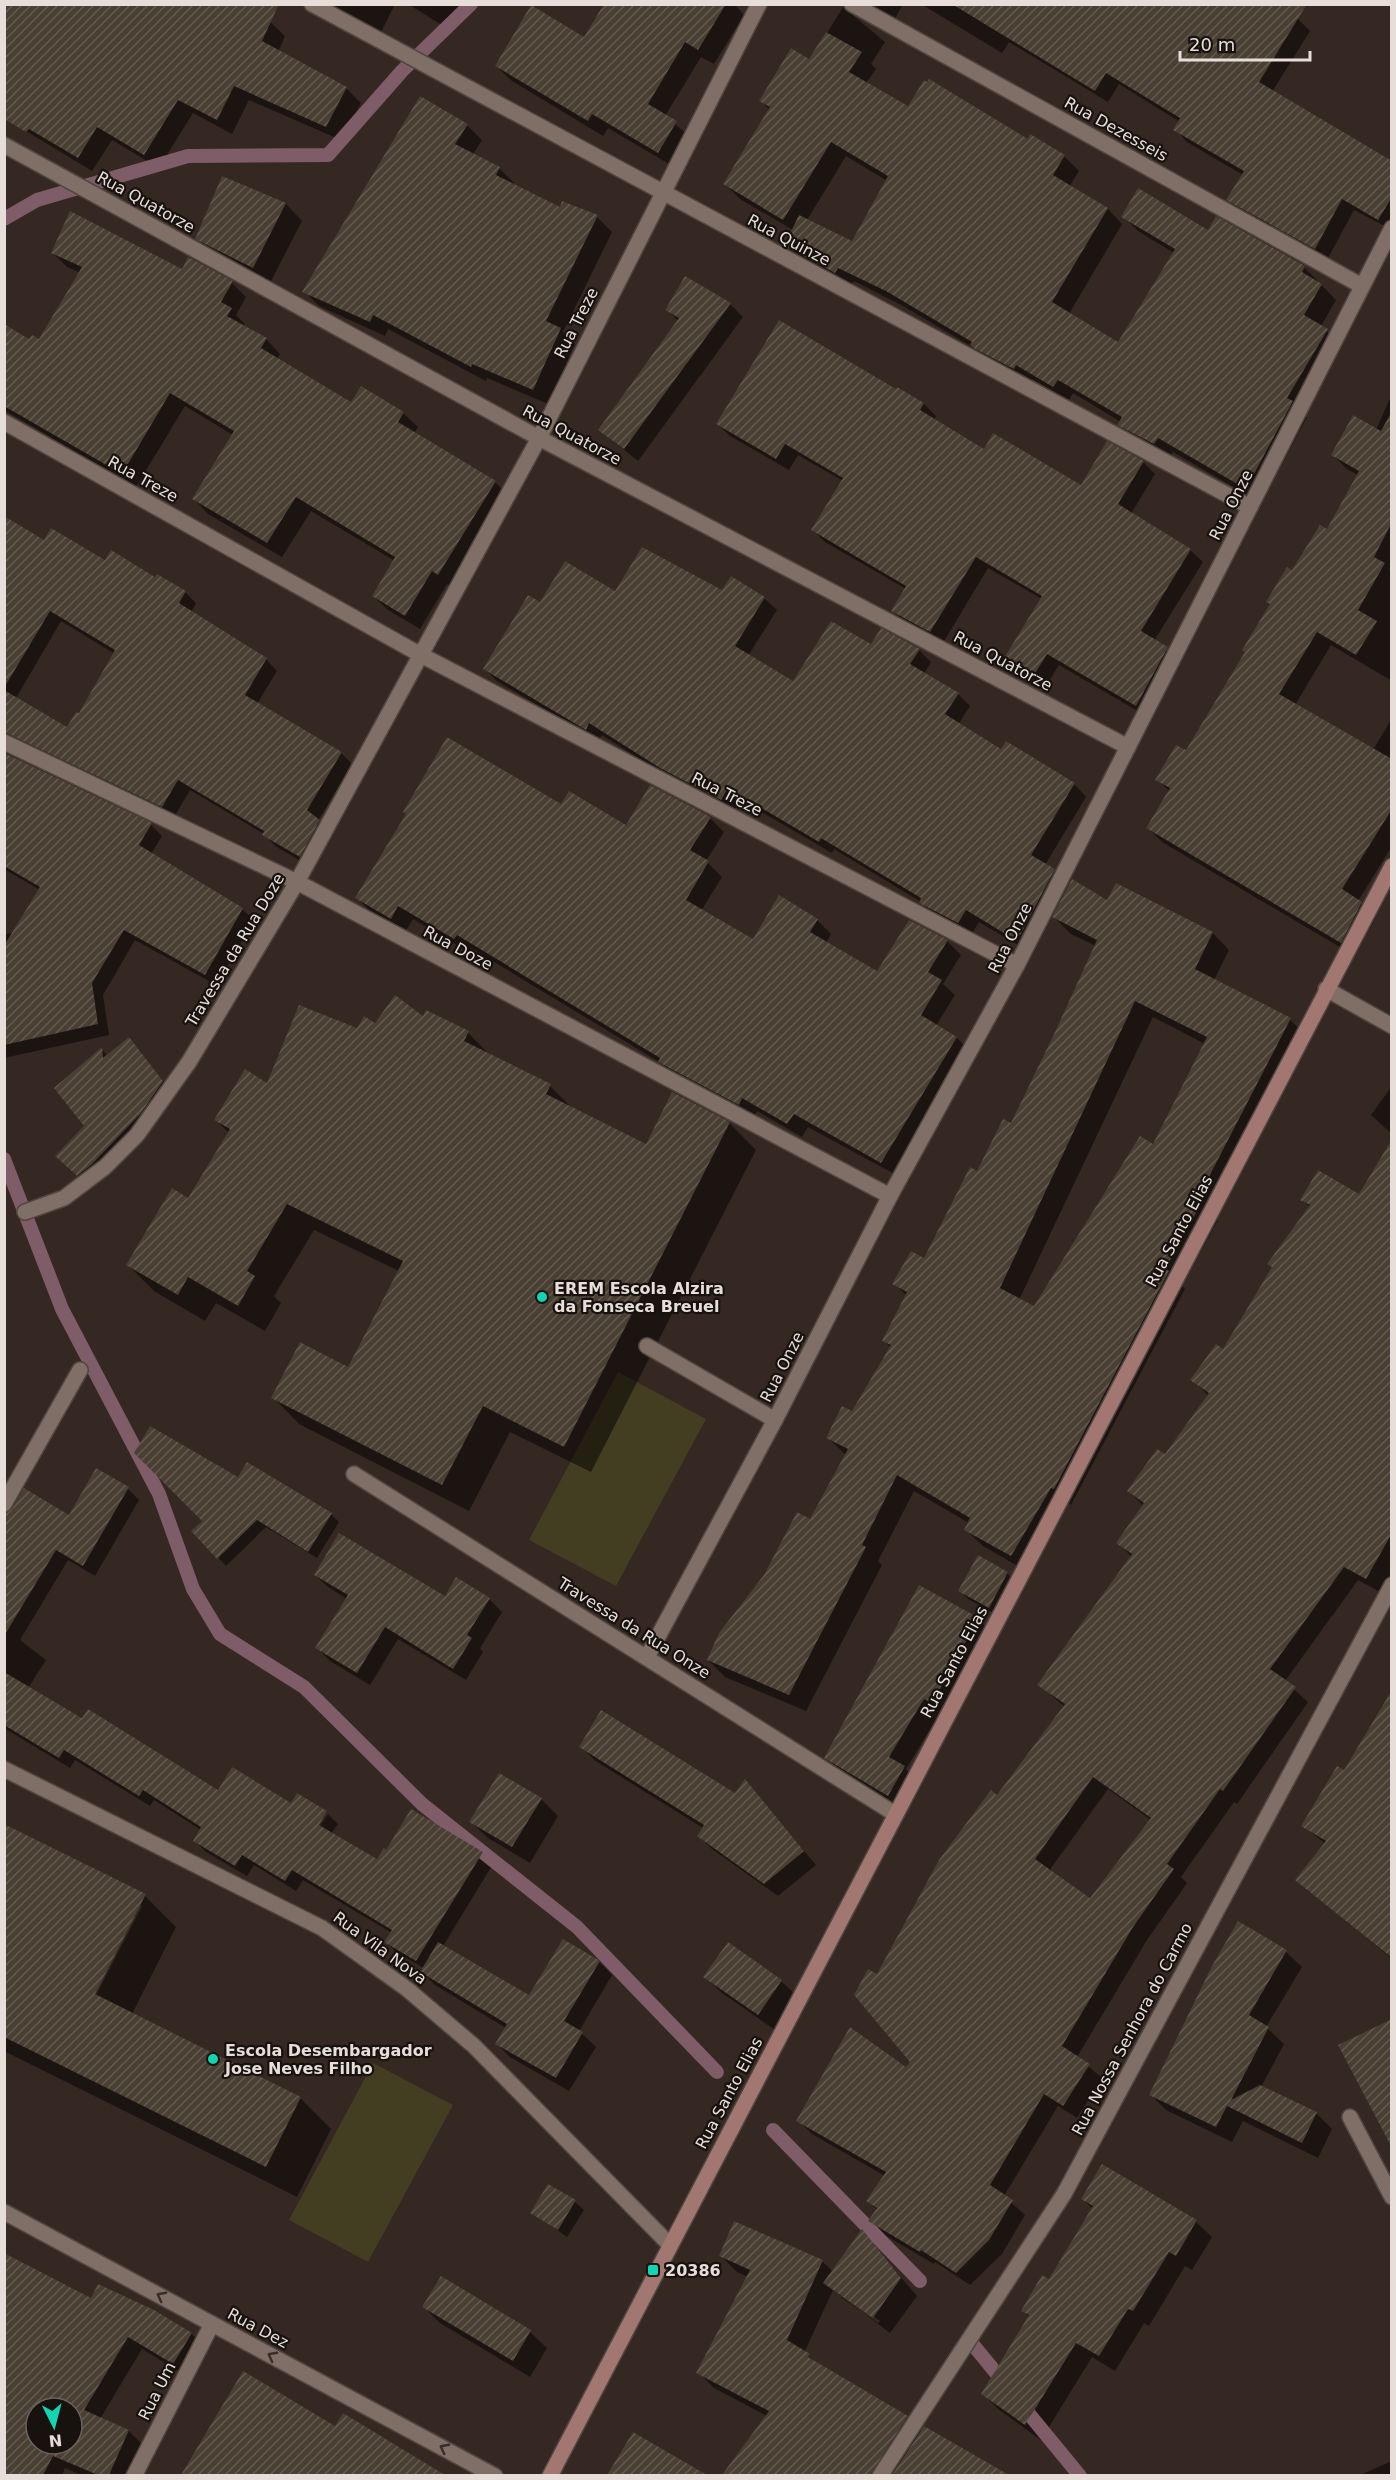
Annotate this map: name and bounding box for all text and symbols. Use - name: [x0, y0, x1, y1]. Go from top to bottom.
- scale bar: [1180, 24, 1310, 62]
- text: 20 m: [1189, 34, 1235, 55]
- street label: Rua Dezesseis: [1061, 93, 1171, 165]
- street label: Rua Quatorze: [94, 167, 198, 237]
- street label: Rua Quinze: [744, 210, 834, 270]
- street label: Rua Treze: [550, 284, 602, 362]
- street label: Rua Quatorze: [519, 401, 625, 469]
- street label: Rua Treze: [105, 452, 181, 506]
- street label: Rua Onze: [1205, 467, 1257, 543]
- street label: Rua Quatorze: [950, 627, 1056, 695]
- street label: Rua Treze: [688, 768, 766, 820]
- street label: Travessa da Rua Doze: [181, 870, 288, 1031]
- street label: Rua Onze: [984, 900, 1036, 976]
- street label: Rua Doze: [420, 922, 496, 974]
- street label: Rua Santo Elias: [1142, 1172, 1216, 1290]
- place label: EREM Escola Alzira da Fonseca Breuel: [554, 1279, 724, 1316]
- marker: EREM Escola Alzira da Fonseca Breuel: [535, 1290, 549, 1304]
- street label: Rua Onze: [756, 1329, 808, 1405]
- street label: Travessa da Rua Onze: [553, 1573, 714, 1683]
- street label: Rua Santo Elias: [917, 1603, 991, 1721]
- street label: Rua Vila Nova: [330, 1908, 430, 1988]
- street label: Rua Nossa Senhora do Carmo: [1068, 1919, 1196, 2139]
- street label: Rua Santo Elias: [692, 2034, 766, 2152]
- place label: Escola Desembargador Jose Neves Filho: [224, 2041, 432, 2078]
- marker: Escola Desembargador Jose Neves Filho: [206, 2052, 220, 2066]
- place label: 20386: [665, 2261, 721, 2280]
- marker: 20386: [646, 2263, 660, 2277]
- one-way arrow: [157, 2292, 167, 2303]
- street label: Rua Dez: [224, 2304, 292, 2352]
- one-way arrow: [268, 2352, 278, 2363]
- street label: Rua Um: [134, 2359, 180, 2423]
- north arrow: [24, 2396, 84, 2456]
- text: N: [48, 2430, 63, 2451]
- one-way arrow: [440, 2444, 450, 2455]

